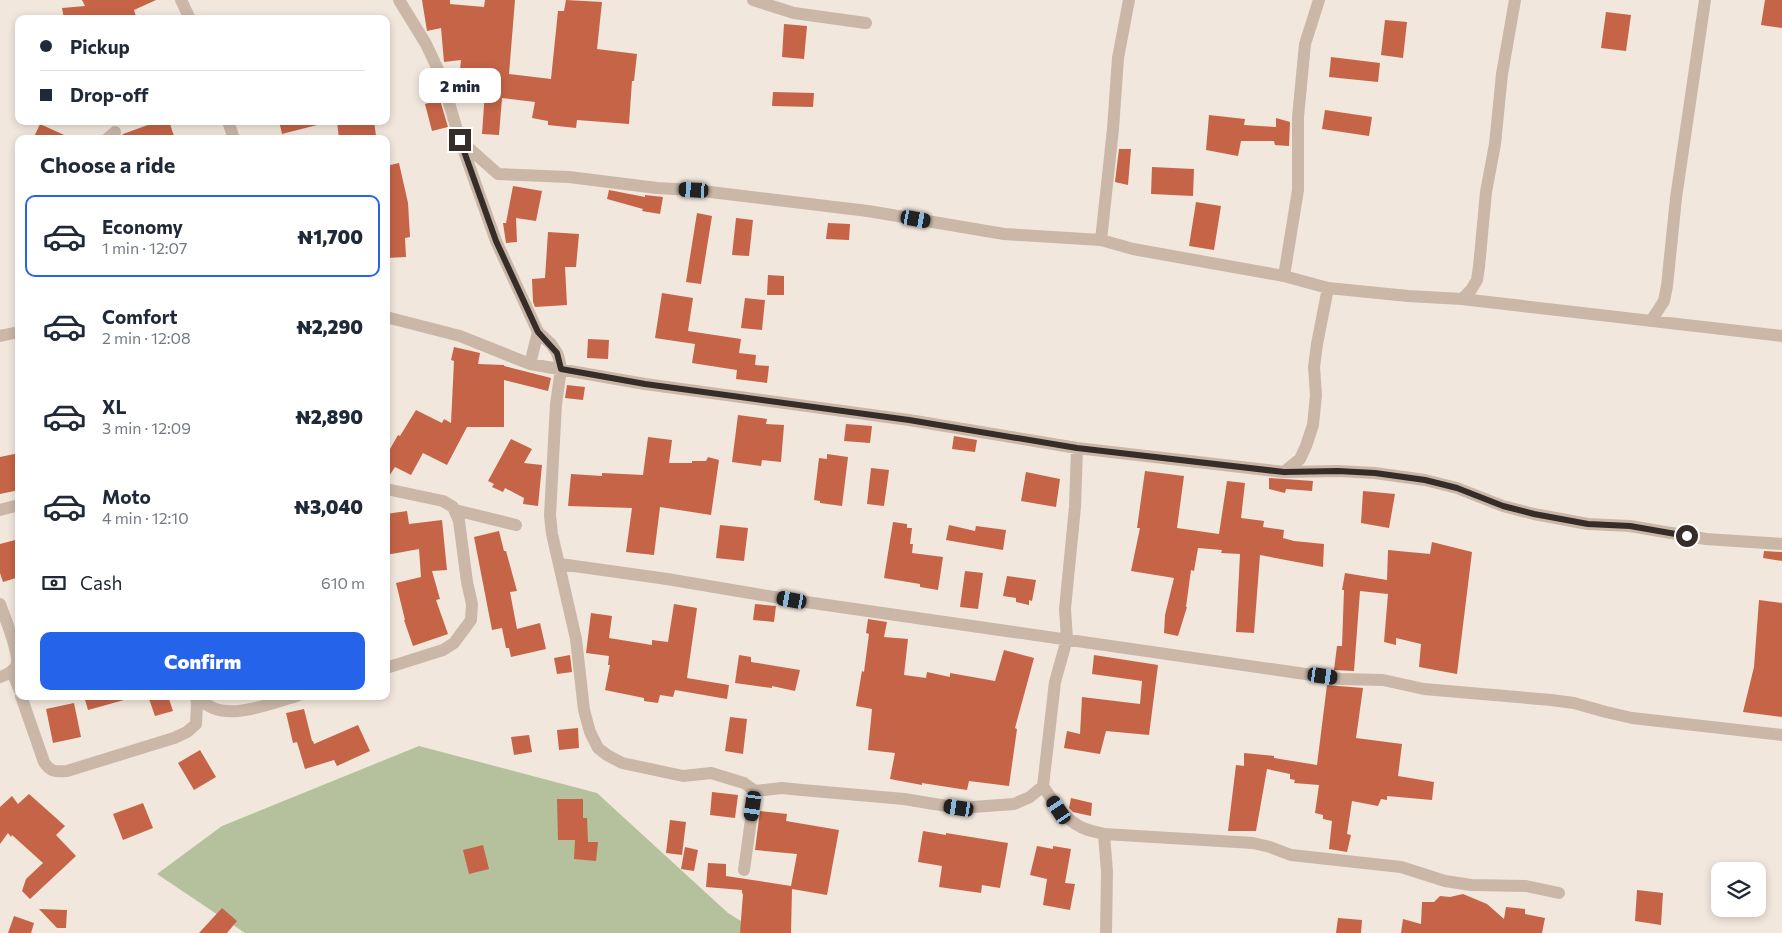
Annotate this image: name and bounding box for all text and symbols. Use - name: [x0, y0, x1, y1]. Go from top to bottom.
- text: Pickup: [70, 35, 130, 58]
- callout: 2 min: [419, 68, 501, 102]
- text: 2 min: [440, 76, 480, 95]
- text: Drop-off: [70, 83, 149, 106]
- route end: [449, 129, 471, 151]
- text: Choose a ride: [40, 151, 175, 178]
- car: [678, 182, 709, 198]
- car: [899, 209, 932, 229]
- icon: car: [42, 214, 87, 259]
- text: Economy: [102, 215, 183, 238]
- text: ₦1,700: [297, 225, 363, 248]
- text: 1 min · 12:07: [102, 238, 187, 257]
- icon: car: [42, 304, 87, 349]
- text: Comfort: [102, 305, 178, 328]
- text: ₦2,290: [296, 315, 363, 338]
- text: 2 min · 12:08: [102, 328, 191, 347]
- icon: car: [42, 394, 87, 439]
- text: XL: [102, 395, 127, 418]
- text: ₦2,890: [295, 405, 363, 428]
- text: 3 min · 12:09: [102, 418, 191, 437]
- icon: car: [42, 484, 87, 529]
- text: Moto: [102, 485, 151, 508]
- text: ₦3,040: [294, 495, 363, 518]
- text: 4 min · 12:10: [102, 508, 189, 527]
- route start: [1676, 525, 1698, 547]
- icon: cash: [40, 569, 68, 597]
- text: Cash: [80, 571, 122, 594]
- text: 610 m: [321, 573, 365, 592]
- car: [775, 590, 808, 610]
- button: Confirm: [40, 632, 365, 690]
- car: [1307, 666, 1338, 686]
- car: [743, 790, 762, 822]
- car: [1044, 793, 1073, 827]
- car: [943, 798, 974, 818]
- map controls: [1711, 862, 1766, 917]
- button: layers: [1711, 862, 1766, 917]

